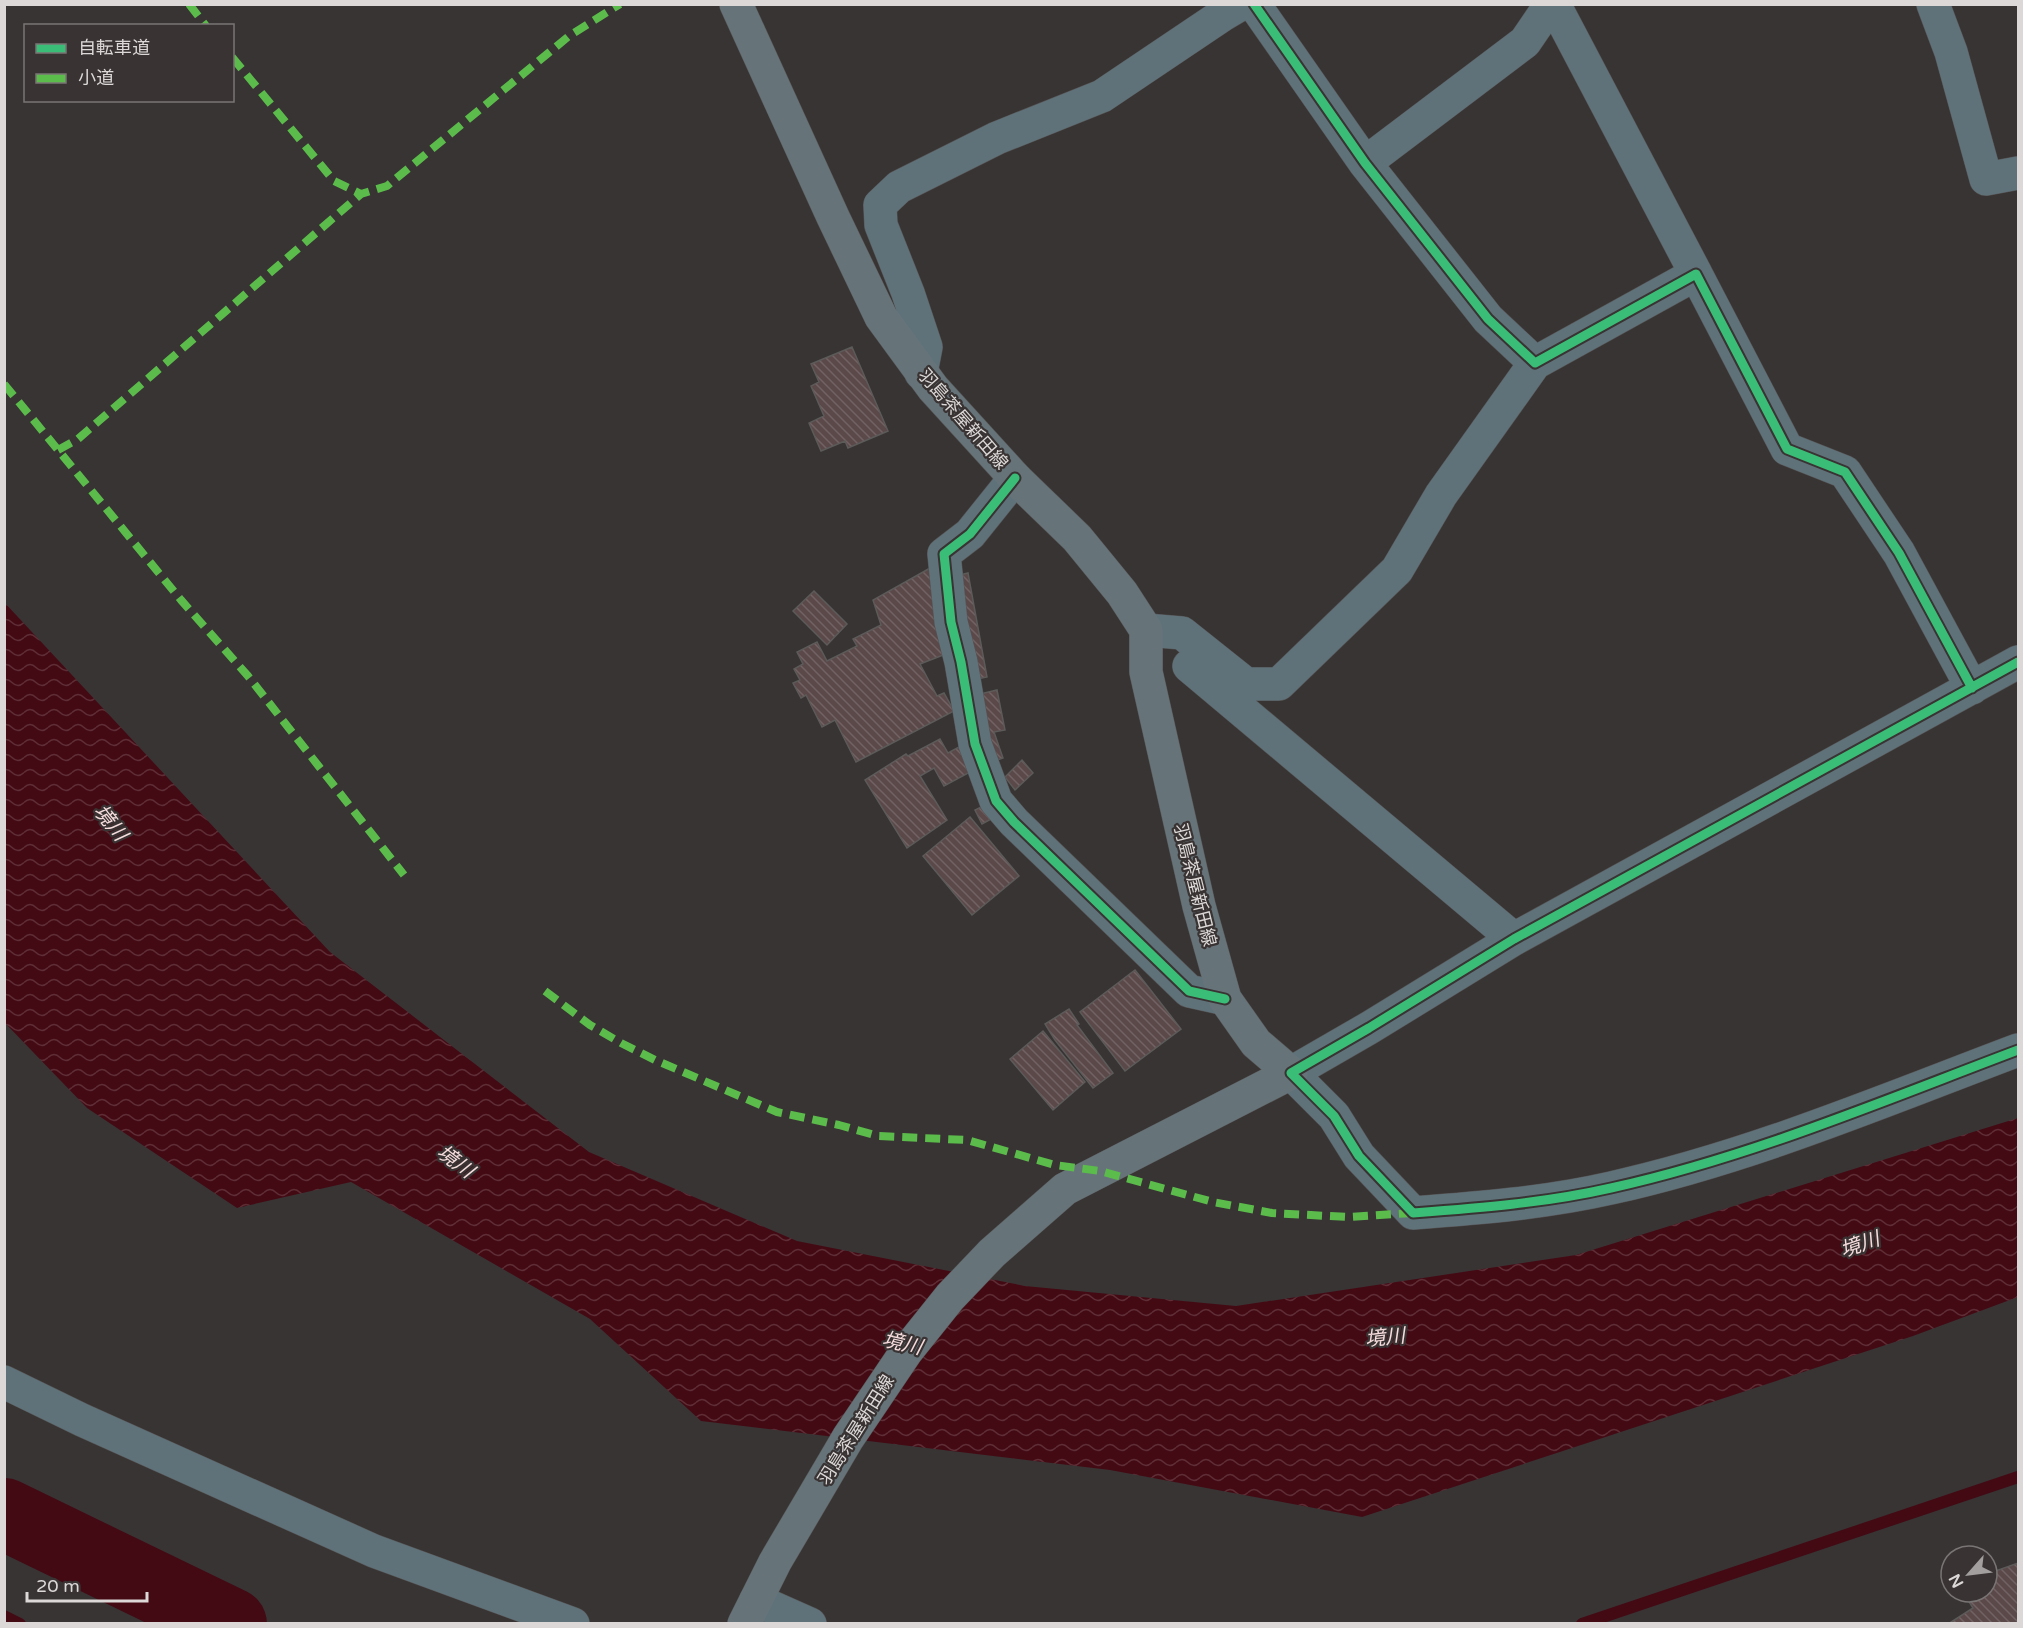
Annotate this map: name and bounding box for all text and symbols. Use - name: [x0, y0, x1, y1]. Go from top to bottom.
- legend: [24, 24, 234, 102]
- text: 自転車道: [78, 37, 150, 59]
- text: 小道: [78, 67, 114, 89]
- street label: 羽島茶屋新田線: [913, 364, 1013, 474]
- water label: 境川: [88, 800, 133, 848]
- street label: 羽島茶屋新田線: [1169, 821, 1221, 949]
- water label: 境川: [432, 1140, 480, 1185]
- water label: 境川: [1837, 1226, 1885, 1263]
- water label: 境川: [1364, 1324, 1408, 1352]
- water label: 境川: [880, 1328, 926, 1361]
- street label: 羽島茶屋新田線: [813, 1371, 899, 1489]
- north arrow: [1939, 1544, 1999, 1604]
- scale bar: [27, 1565, 147, 1603]
- text: N: [1945, 1570, 1968, 1591]
- text: 20 m: [36, 1575, 80, 1597]

